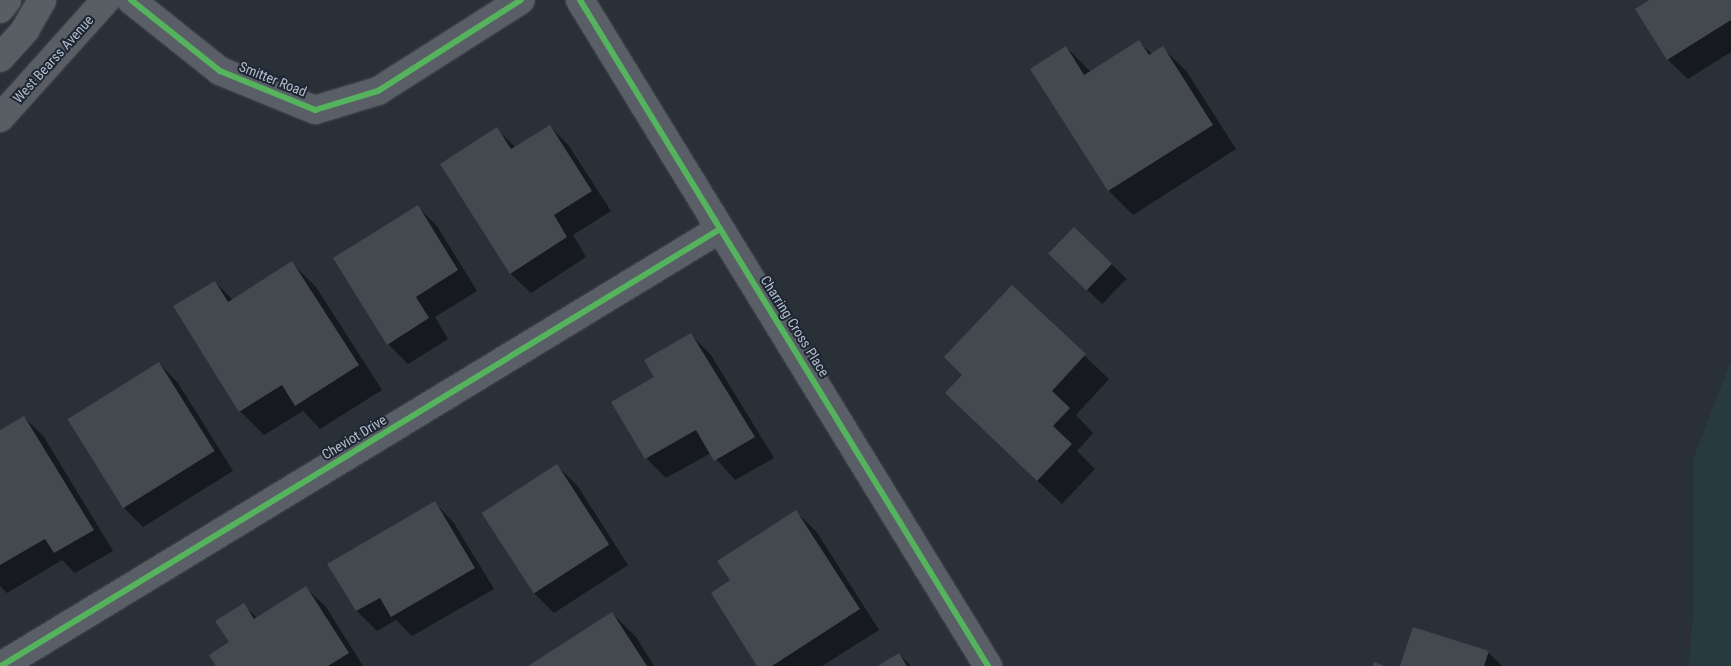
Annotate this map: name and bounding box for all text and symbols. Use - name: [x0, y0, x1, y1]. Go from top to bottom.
- street label: West Bearss Avenue: [9, 12, 97, 106]
- street label: Smitter Road: [237, 58, 309, 100]
- street label: Charring Cross Place: [757, 272, 833, 380]
- street label: Cheviot Drive: [319, 411, 389, 463]

